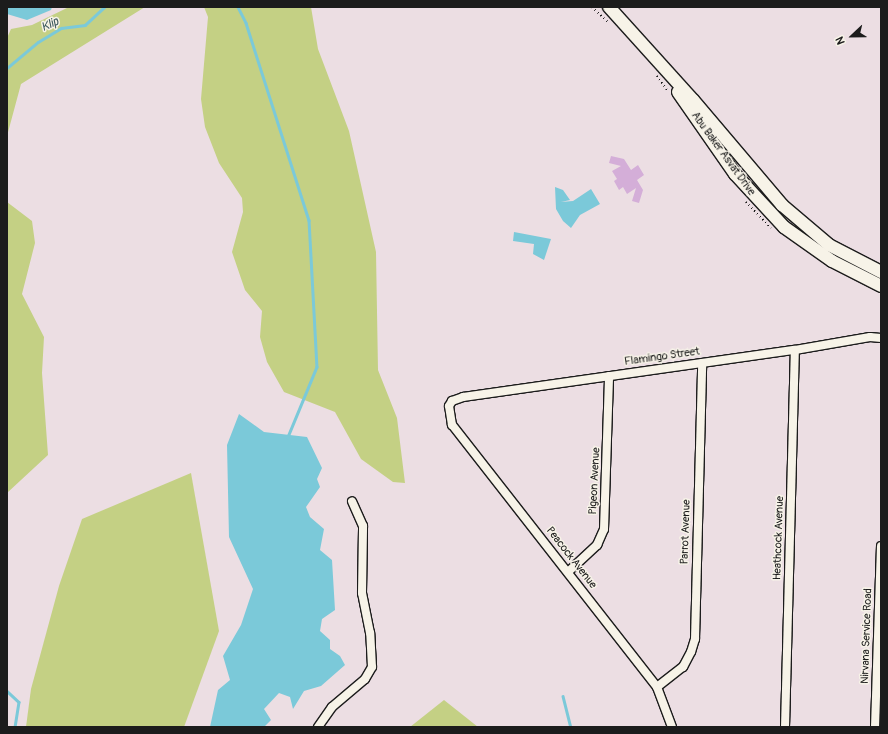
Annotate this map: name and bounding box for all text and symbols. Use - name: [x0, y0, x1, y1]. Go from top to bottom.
- water label: Klip: [39, 15, 61, 35]
- north arrow: [832, 16, 872, 56]
- text: N: [833, 35, 848, 47]
- street label: Abu Baker Asvat Drive: [688, 110, 758, 198]
- street label: Flamingo Street: [624, 345, 700, 369]
- street label: Pigeon Avenue: [587, 447, 603, 515]
- street label: Heathcock Avenue: [771, 496, 787, 580]
- street label: Parrot Avenue: [678, 499, 694, 565]
- street label: Peacock Avenue: [543, 525, 599, 591]
- street label: Nirvana Service Road: [859, 588, 875, 684]

